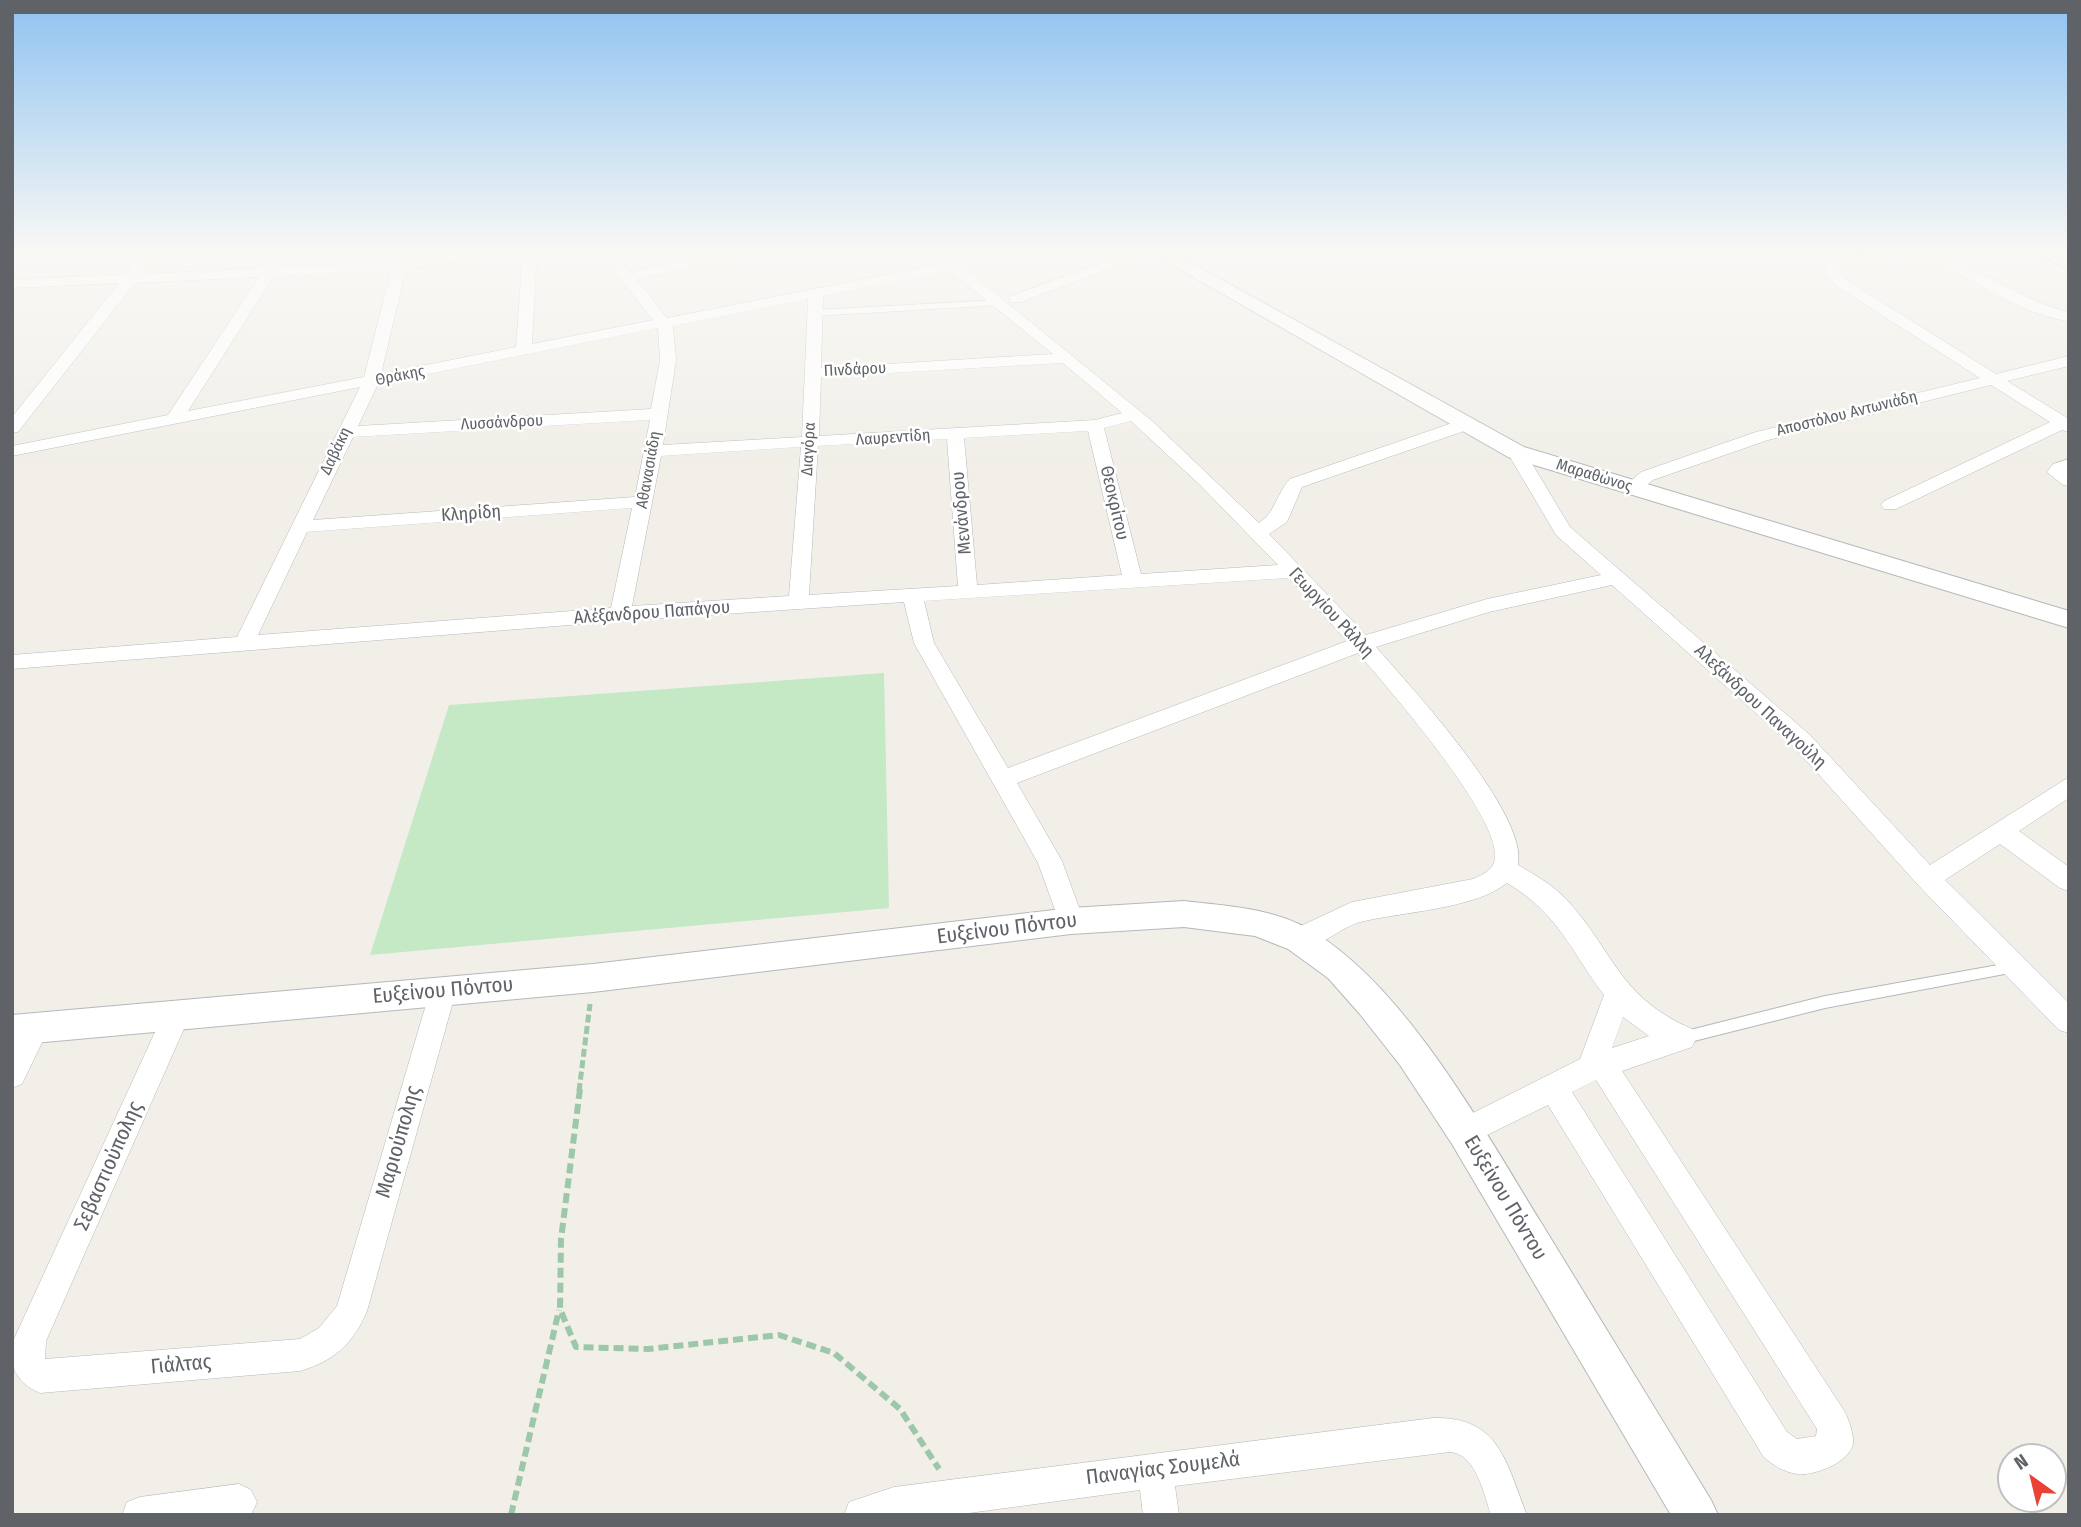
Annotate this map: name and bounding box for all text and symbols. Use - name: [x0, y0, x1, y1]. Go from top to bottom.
- street label: Πινδάρου: [823, 359, 887, 381]
- street label: Θράκης: [374, 362, 426, 390]
- street label: Αποστόλου Αντωνιάδη: [1775, 387, 1919, 441]
- street label: Λυσσάνδρου: [460, 411, 544, 435]
- street label: Διαγόρα: [798, 422, 820, 476]
- street label: Δαβάκη: [316, 424, 356, 478]
- street label: Λαυρεντίδη: [855, 426, 931, 450]
- street label: Αθανασιάδη: [633, 430, 665, 510]
- street label: Μαραθώνος: [1554, 455, 1634, 497]
- street label: Θεοκρίτου: [1095, 464, 1133, 542]
- street label: Μενάνδρου: [948, 471, 976, 555]
- street label: Κληρίδη: [440, 501, 502, 527]
- street label: Γεωργίου Ράλλη: [1284, 564, 1378, 662]
- street label: Αλέξανδρου Παπάγου: [573, 597, 731, 629]
- street label: Αλεξάνδρου Παναγούλη: [1690, 640, 1830, 774]
- street label: Ευξείνου Πόντου: [936, 908, 1078, 950]
- street label: Ευξείνου Πόντου: [372, 972, 514, 1010]
- street label: Μαριούπολης: [371, 1083, 427, 1201]
- street label: Σεβαστιούπολης: [69, 1098, 149, 1234]
- street label: Ευξείνου Πόντου: [1458, 1131, 1552, 1265]
- street label: Γιάλτας: [150, 1350, 212, 1380]
- north arrow: [1997, 1443, 2067, 1513]
- street label: Παναγίας Σουμελά: [1085, 1447, 1241, 1491]
- text: N: [2010, 1449, 2032, 1475]

